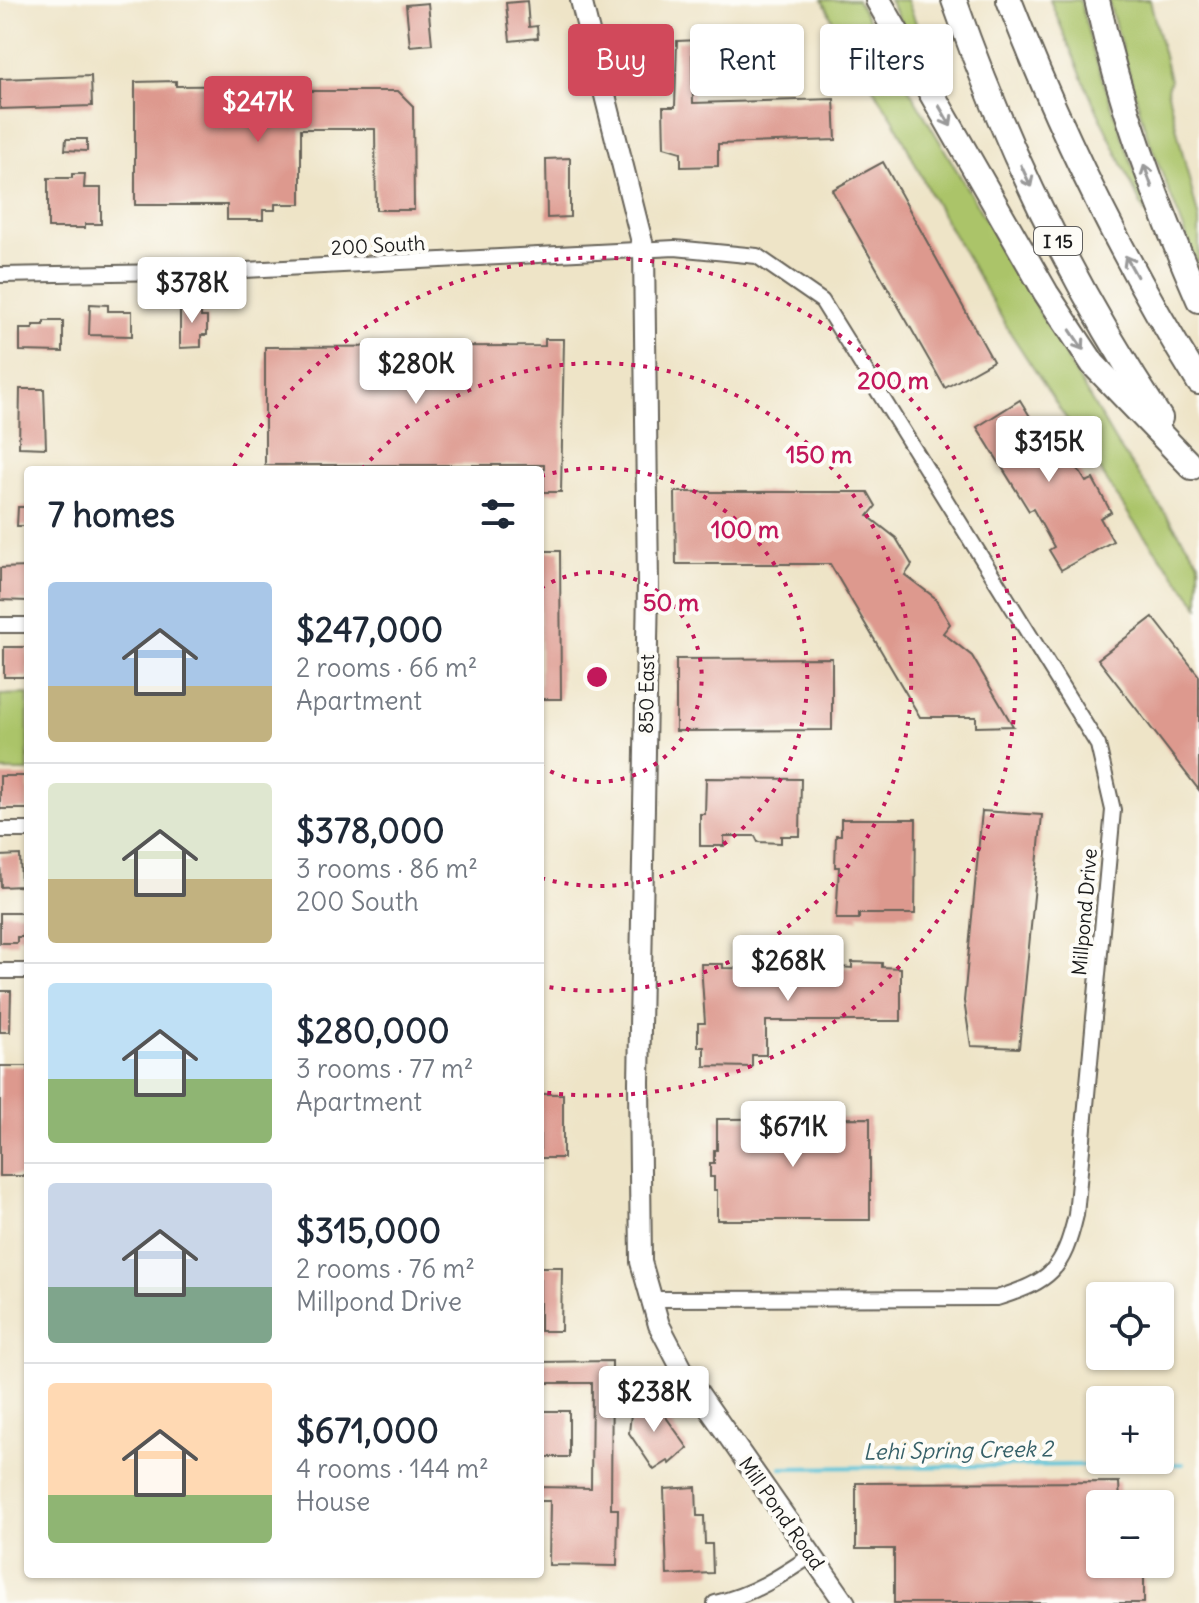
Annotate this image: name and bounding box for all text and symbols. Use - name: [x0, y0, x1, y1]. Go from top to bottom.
- chip: Buy: [568, 24, 674, 96]
- chip: Rent: [690, 24, 804, 96]
- chip: Filters: [820, 24, 953, 96]
- pin: $247K: [202, 76, 314, 144]
- text: $247K: [222, 85, 294, 118]
- one-way arrow: [937, 104, 953, 127]
- one-way arrow: [1019, 163, 1034, 187]
- one-way arrow: [1139, 164, 1154, 189]
- road number: I 15: [1034, 227, 1082, 255]
- street label: 200 South: [330, 230, 426, 260]
- one-way arrow: [1123, 255, 1138, 279]
- pin: $378K: [136, 257, 248, 325]
- text: $378K: [156, 266, 228, 299]
- one-way arrow: [1069, 328, 1086, 350]
- pin: $280K: [360, 338, 472, 406]
- text: $280K: [378, 347, 454, 380]
- text: 200 m: [857, 365, 929, 395]
- pin: $315K: [993, 416, 1105, 484]
- text: $315K: [1014, 425, 1084, 458]
- text: 150 m: [786, 439, 852, 469]
- icon: filters: [476, 492, 520, 536]
- text: 7 homes: [48, 493, 175, 536]
- text: 100 m: [711, 514, 779, 544]
- text: 50 m: [643, 587, 699, 617]
- text: $247,000: [296, 608, 443, 651]
- icon: home: [112, 614, 208, 710]
- text: 2 rooms · 66 m²: [296, 651, 478, 684]
- street label: 850 East: [633, 654, 659, 734]
- centre of rings: [583, 663, 611, 691]
- text: Apartment: [296, 684, 422, 717]
- text: $378,000: [296, 809, 445, 852]
- icon: home: [112, 815, 208, 911]
- street label: Millpond Drive: [1066, 847, 1102, 977]
- text: 3 rooms · 86 m²: [296, 852, 478, 885]
- text: 200 South: [296, 885, 419, 918]
- pin: $268K: [732, 935, 844, 1003]
- text: $268K: [751, 944, 825, 977]
- text: $280,000: [296, 1009, 450, 1052]
- icon: home: [112, 1015, 208, 1111]
- text: 3 rooms · 77 m²: [296, 1052, 474, 1085]
- text: Apartment: [296, 1085, 422, 1118]
- pin: $671K: [737, 1101, 849, 1169]
- text: $671K: [759, 1110, 827, 1143]
- text: $315,000: [296, 1209, 441, 1252]
- icon: home: [112, 1215, 208, 1311]
- text: 2 rooms · 76 m²: [296, 1252, 475, 1285]
- map controls: [1086, 1282, 1174, 1578]
- button: locate: [1086, 1282, 1174, 1370]
- text: Millpond Drive: [296, 1285, 462, 1318]
- pin: $238K: [598, 1366, 710, 1434]
- text: $238K: [617, 1375, 691, 1408]
- button: +: [1086, 1386, 1174, 1474]
- text: $671,000: [296, 1409, 439, 1452]
- icon: home: [112, 1415, 208, 1511]
- water label: Lehi Spring Creek 2: [863, 1434, 1055, 1466]
- text: 4 rooms · 144 m²: [296, 1452, 489, 1485]
- street label: Mill Pond Road: [734, 1452, 830, 1575]
- text: House: [296, 1485, 370, 1518]
- button: −: [1086, 1490, 1174, 1578]

